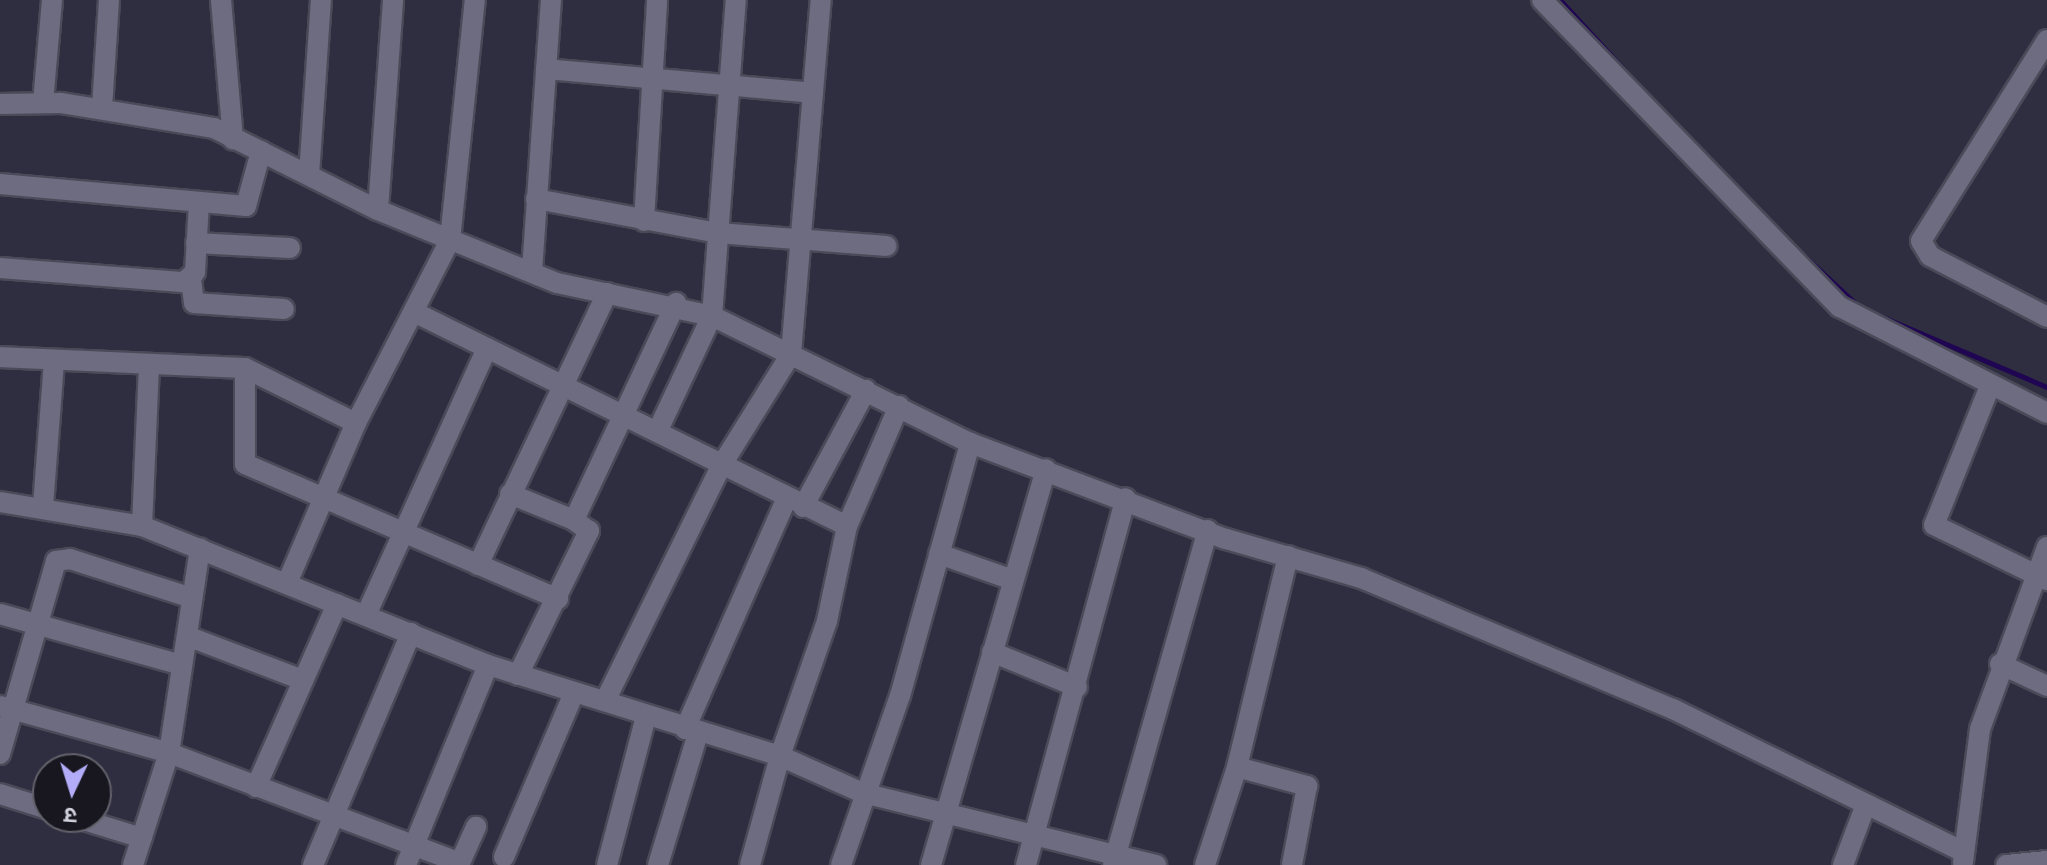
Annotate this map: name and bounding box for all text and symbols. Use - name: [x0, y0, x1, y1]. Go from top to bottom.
- north arrow: [32, 753, 112, 833]
- text: उ: [63, 803, 78, 828]

